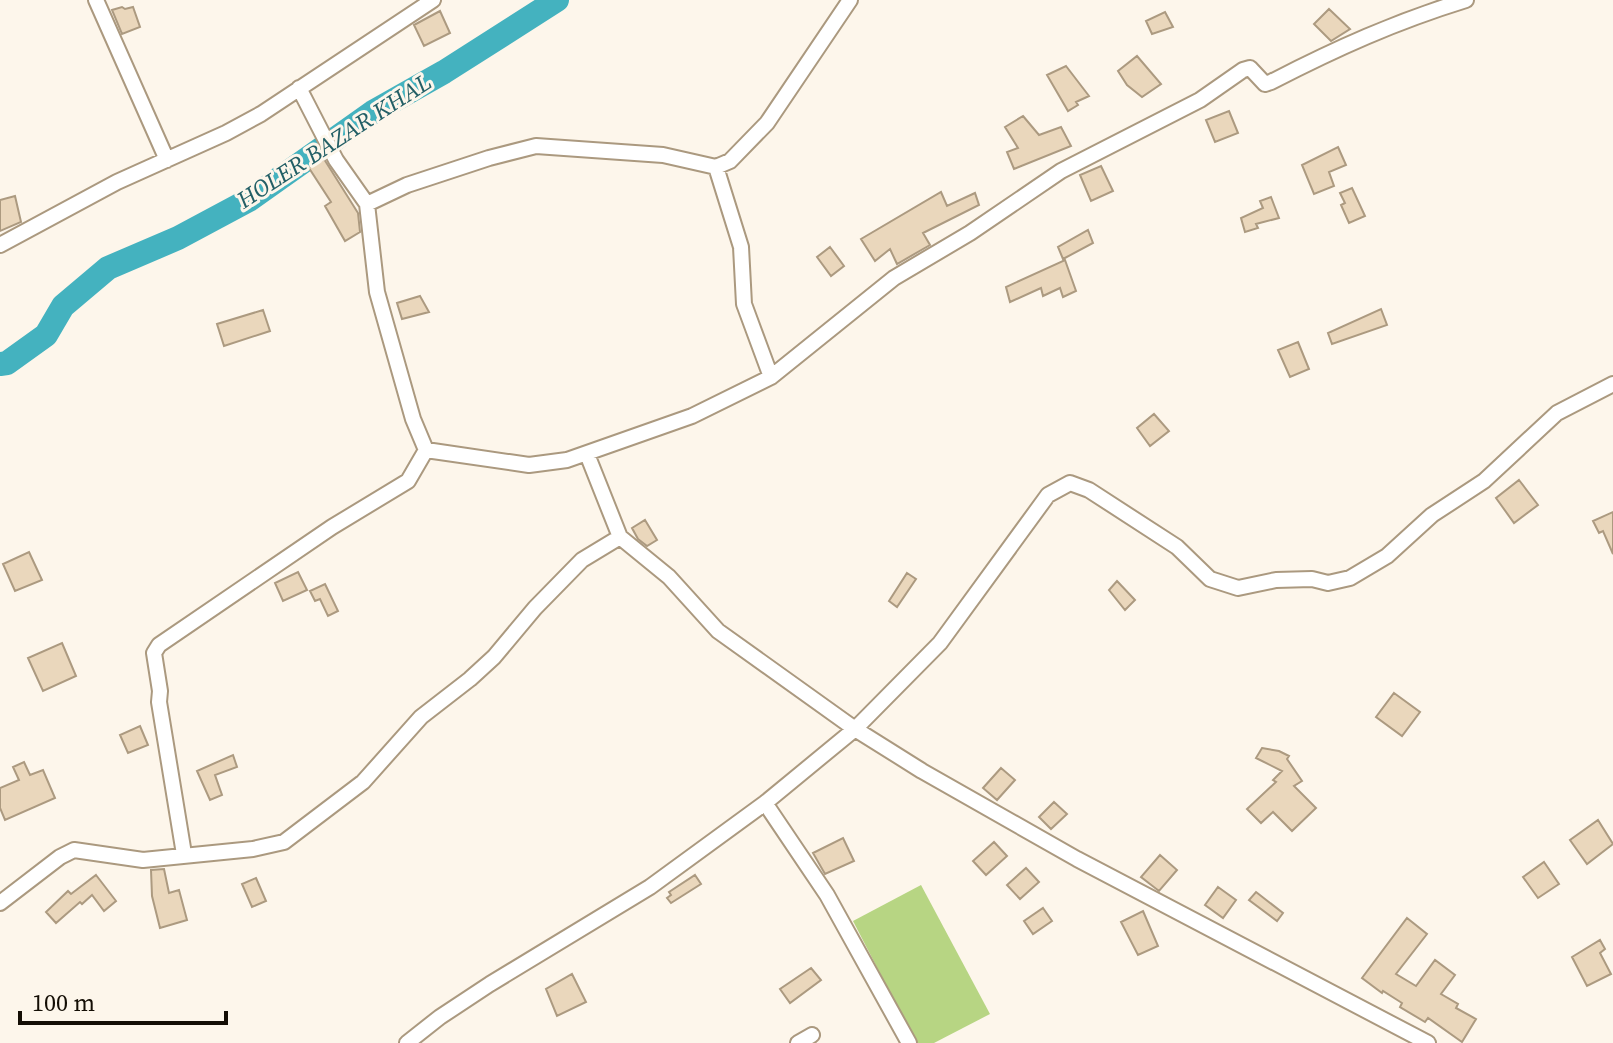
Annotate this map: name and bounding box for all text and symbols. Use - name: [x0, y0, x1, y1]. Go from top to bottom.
- water label: HOLER BAZAR KHAL: [229, 65, 437, 216]
- scale bar: [20, 975, 226, 1025]
- text: 100 m: [32, 986, 95, 1019]

